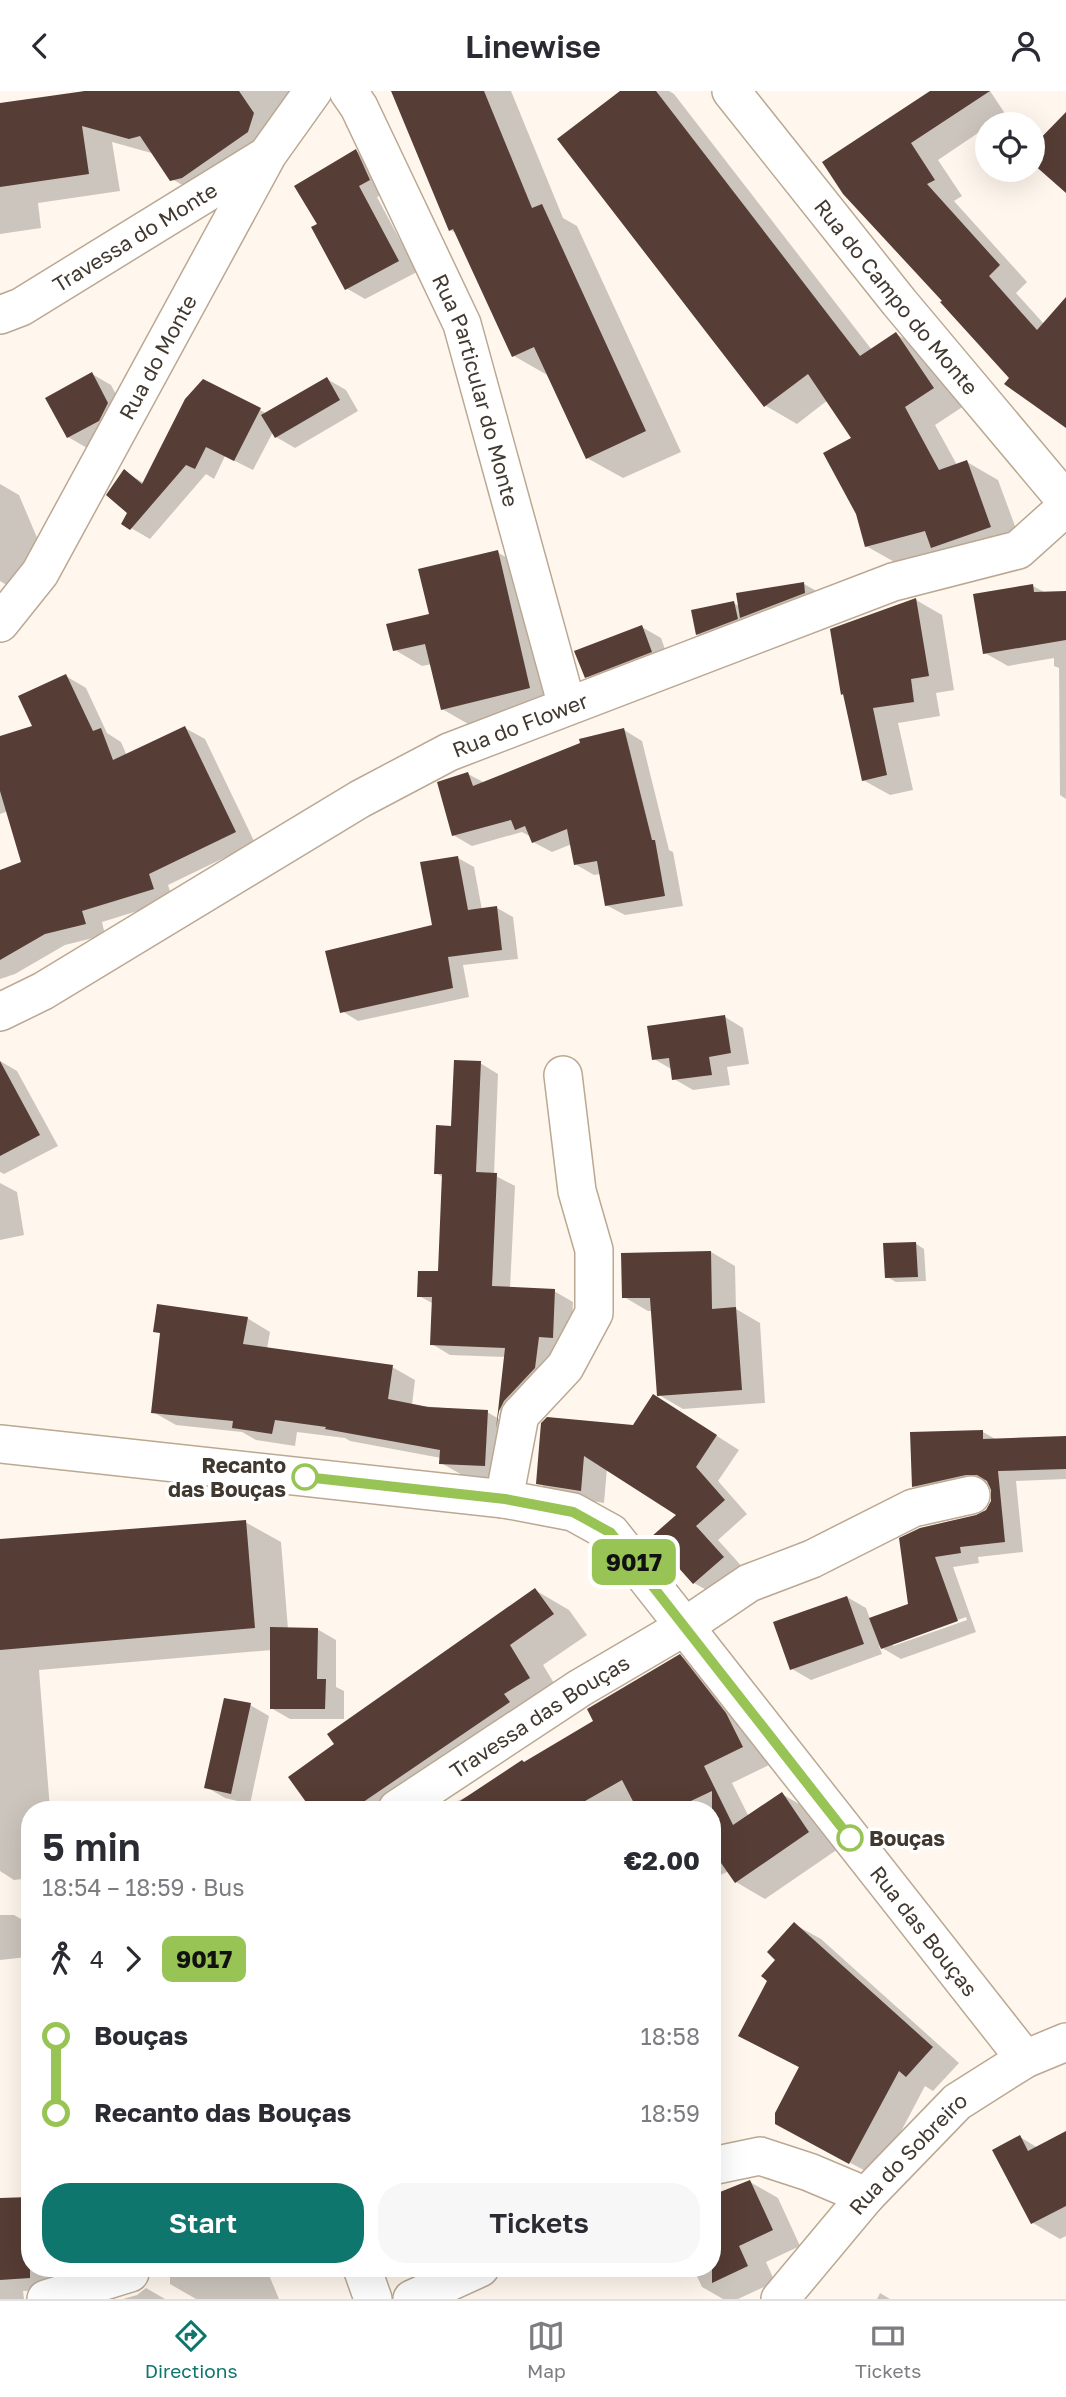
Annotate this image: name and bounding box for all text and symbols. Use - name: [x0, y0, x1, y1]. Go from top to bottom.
- icon: back: [21, 27, 59, 65]
- text: Linewise: [465, 27, 601, 65]
- icon: person: [1007, 27, 1045, 65]
- map controls: [975, 112, 1045, 182]
- button: locate: [975, 112, 1045, 182]
- street label: Travessa do Monte: [48, 176, 222, 297]
- street label: Rua do Campo do Monte: [809, 194, 984, 400]
- street label: Rua Particular do Monte: [427, 270, 525, 509]
- street label: Rua do Monte: [113, 290, 202, 424]
- street label: Rua do Flower: [448, 687, 591, 763]
- place label: Recanto das Bouças: [168, 1452, 286, 1502]
- marker: Recanto das Bouças: [292, 1464, 318, 1490]
- line badge: 9017: [585, 1539, 683, 1585]
- text: 9017: [606, 1547, 662, 1576]
- street label: Travessa das Bouças: [445, 1649, 634, 1784]
- text: 5 min: [42, 1824, 141, 1869]
- marker: Bouças: [837, 1825, 863, 1851]
- place label: Bouças: [869, 1825, 945, 1851]
- text: €2.00: [624, 1845, 700, 1876]
- street label: Rua das Bouças: [865, 1860, 984, 2001]
- text: 18:54 – 18:59 · Bus: [42, 1873, 244, 1901]
- icon: walk: [42, 1940, 80, 1978]
- icon: forward: [114, 1940, 152, 1978]
- text: 9017: [176, 1944, 232, 1973]
- text: 4: [90, 1945, 104, 1973]
- text: Bouças: [94, 2020, 188, 2051]
- text: 18:58: [641, 2022, 700, 2050]
- street label: Rua do Sobreiro: [843, 2086, 971, 2220]
- text: Recanto das Bouças: [94, 2097, 351, 2128]
- text: 18:59: [641, 2099, 700, 2127]
- button: Start: [42, 2183, 364, 2263]
- button: Tickets: [378, 2183, 700, 2263]
- tab: Directions: [145, 2317, 238, 2382]
- tab: Map: [527, 2317, 566, 2382]
- tab: Tickets: [855, 2317, 921, 2382]

